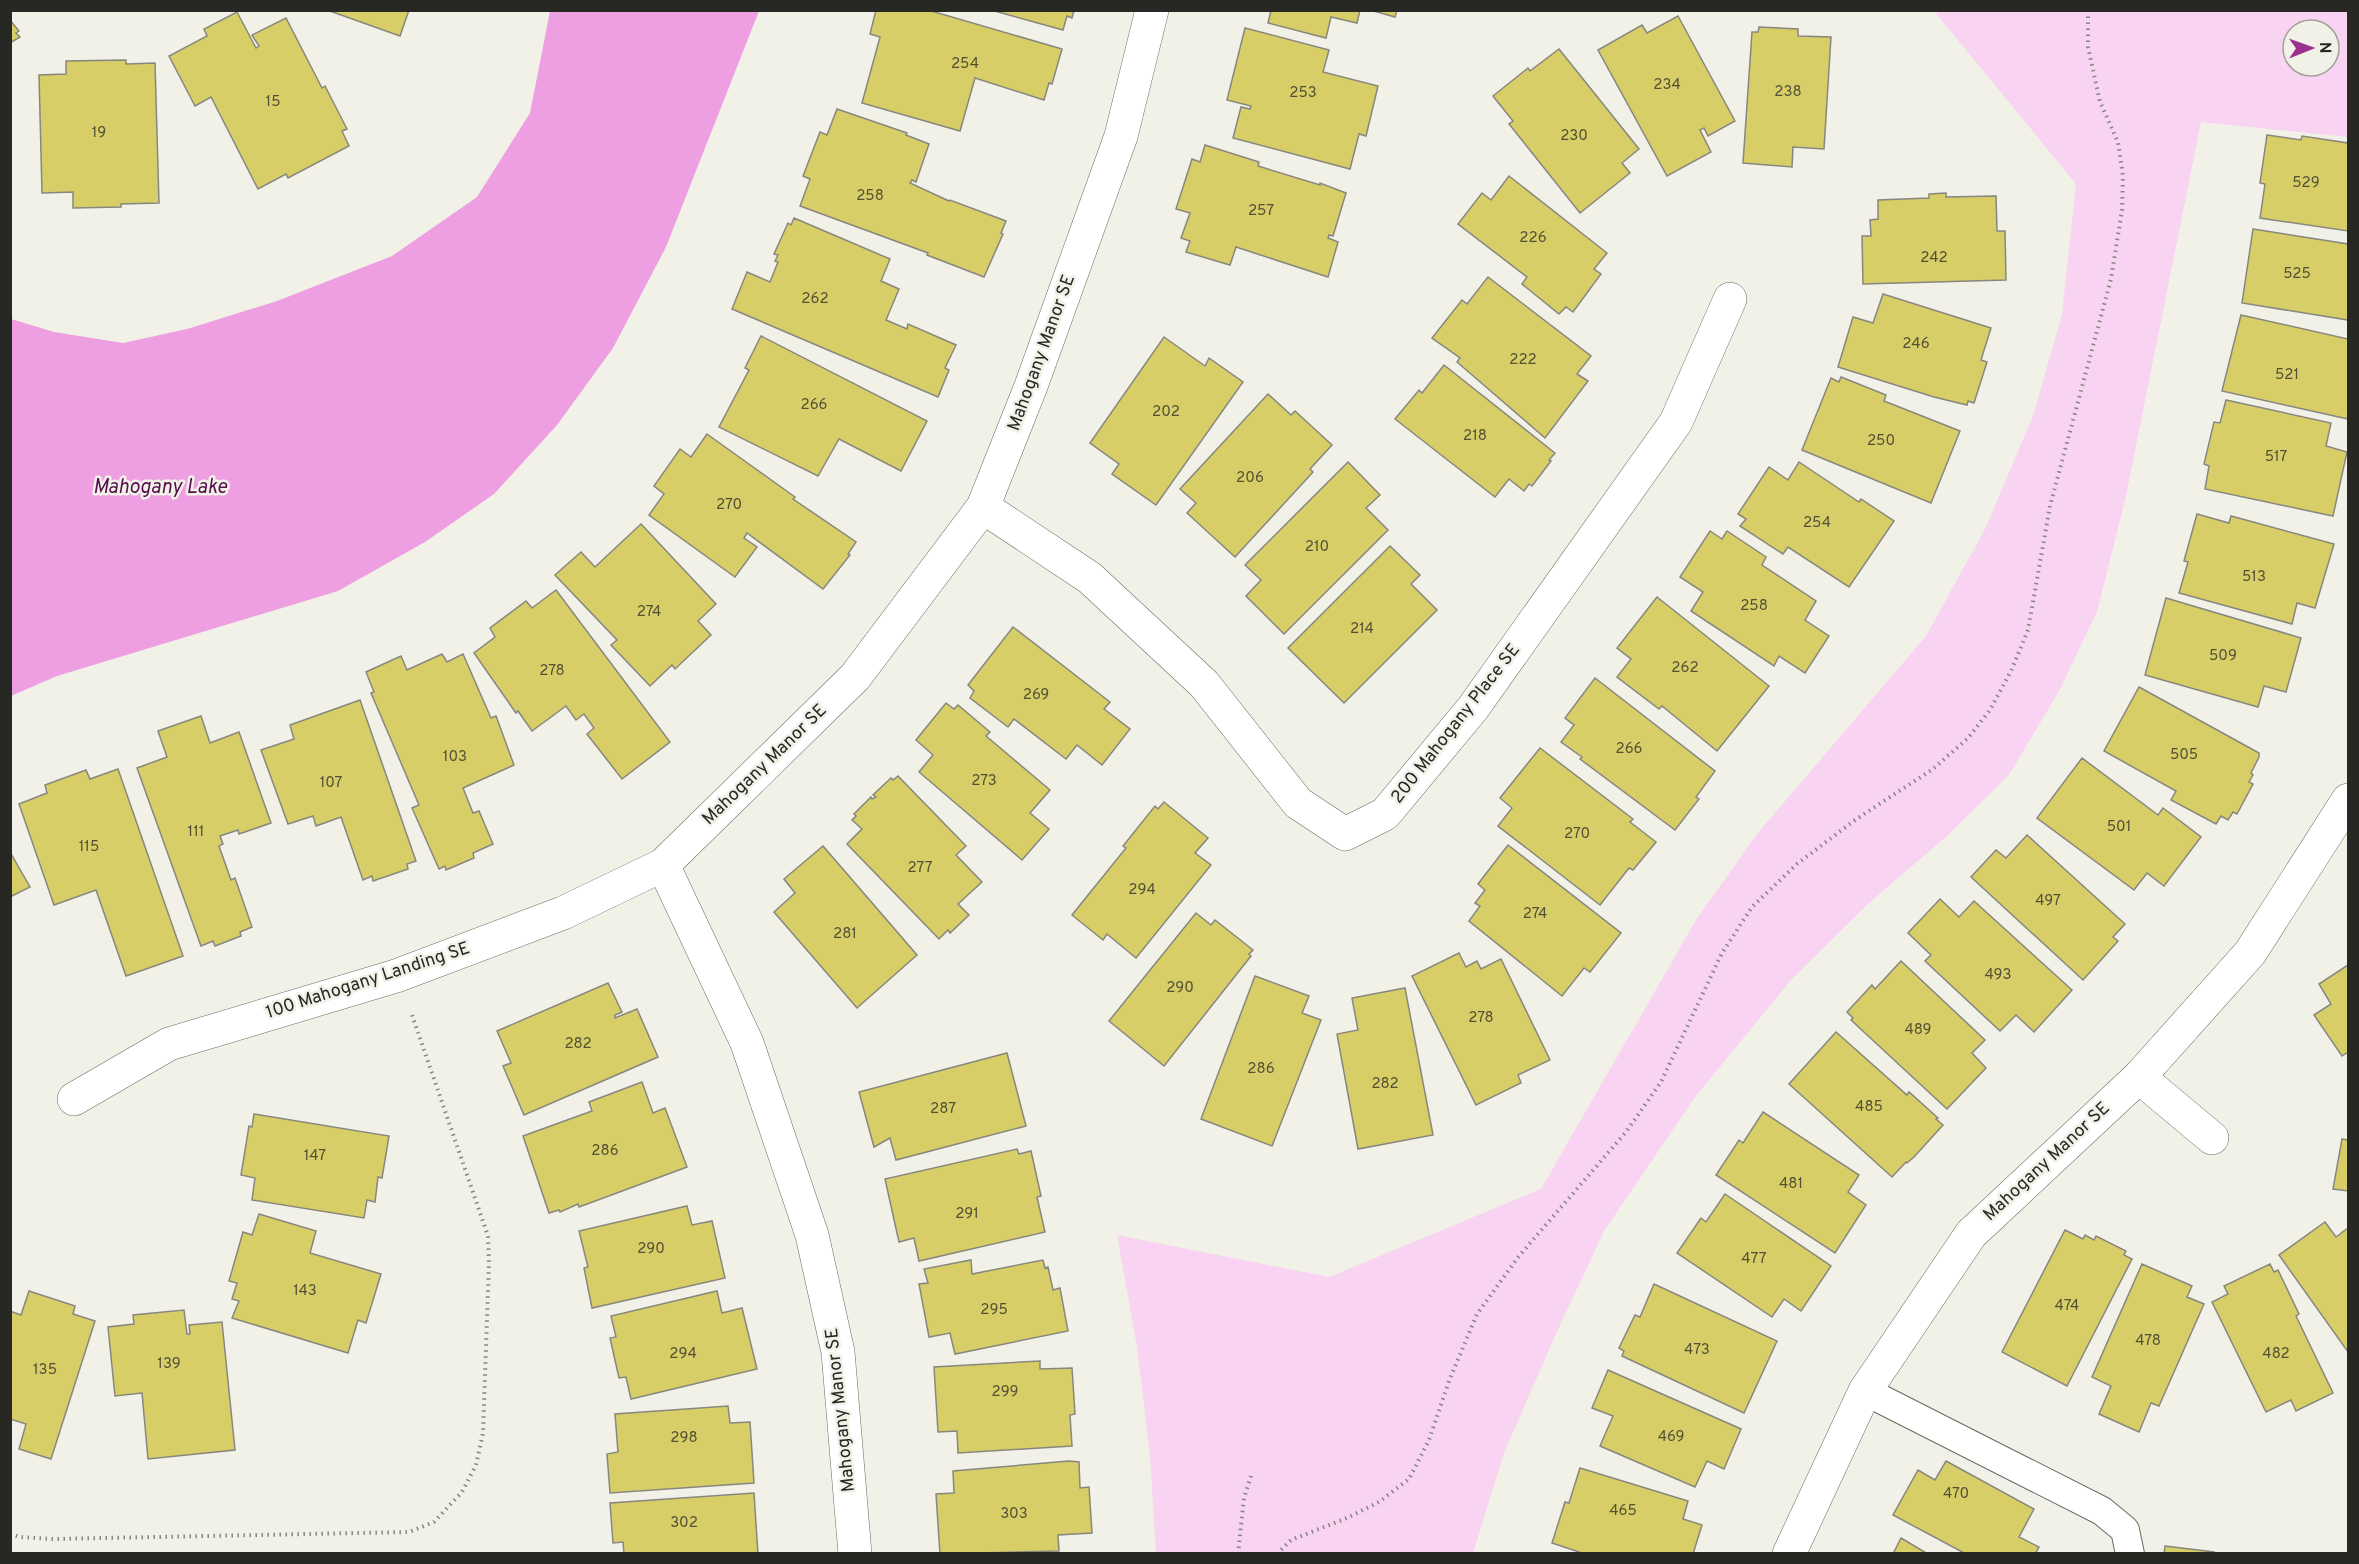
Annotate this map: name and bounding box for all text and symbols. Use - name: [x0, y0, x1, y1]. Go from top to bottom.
- north arrow: [2281, 18, 2341, 78]
- text: N: [2314, 42, 2334, 54]
- house number: 254: [951, 55, 979, 74]
- house number: 234: [1653, 76, 1681, 95]
- house number: 238: [1774, 83, 1802, 102]
- house number: 253: [1289, 84, 1317, 103]
- house number: 15: [266, 93, 280, 112]
- house number: 19: [92, 124, 106, 143]
- house number: 230: [1560, 127, 1588, 146]
- house number: 529: [2292, 174, 2320, 193]
- house number: 258: [856, 187, 884, 206]
- house number: 257: [1248, 202, 1274, 221]
- house number: 226: [1519, 229, 1547, 248]
- house number: 242: [1920, 249, 1948, 268]
- house number: 525: [2283, 265, 2311, 284]
- street label: Mahogany Manor SE: [1003, 272, 1081, 434]
- house number: 262: [801, 290, 829, 309]
- house number: 246: [1902, 335, 1930, 354]
- house number: 222: [1509, 351, 1537, 370]
- house number: 521: [2275, 366, 2299, 385]
- house number: 266: [800, 396, 828, 415]
- house number: 202: [1152, 403, 1180, 422]
- house number: 218: [1463, 427, 1487, 446]
- house number: 250: [1867, 432, 1895, 451]
- house number: 517: [2265, 448, 2288, 467]
- house number: 206: [1236, 469, 1264, 488]
- water label: Mahogany Lake: [93, 475, 228, 501]
- house number: 270: [716, 496, 742, 515]
- house number: 254: [1803, 514, 1831, 533]
- house number: 210: [1305, 538, 1329, 557]
- house number: 513: [2242, 568, 2266, 587]
- house number: 258: [1740, 597, 1768, 616]
- house number: 274: [637, 603, 661, 622]
- house number: 214: [1350, 620, 1374, 639]
- street label: 200 Mahogany Place SE: [1386, 639, 1526, 809]
- house number: 509: [2209, 647, 2237, 666]
- house number: 262: [1671, 659, 1699, 678]
- house number: 278: [539, 662, 565, 681]
- house number: 269: [1023, 686, 1049, 705]
- street label: Mahogany Manor SE: [698, 700, 832, 830]
- house number: 266: [1615, 740, 1643, 759]
- house number: 505: [2170, 746, 2198, 765]
- house number: 103: [443, 748, 467, 767]
- house number: 273: [971, 772, 997, 791]
- house number: 107: [320, 774, 342, 793]
- house number: 501: [2107, 818, 2131, 837]
- house number: 111: [188, 823, 204, 842]
- house number: 270: [1564, 825, 1590, 844]
- house number: 115: [79, 838, 99, 857]
- house number: 277: [907, 859, 933, 878]
- house number: 294: [1128, 881, 1156, 900]
- house number: 497: [2035, 892, 2061, 911]
- house number: 274: [1523, 905, 1547, 924]
- house number: 281: [833, 925, 857, 944]
- street label: 100 Mahogany Landing SE: [263, 937, 473, 1025]
- house number: 493: [1984, 966, 2012, 985]
- house number: 290: [1166, 979, 1194, 998]
- house number: 278: [1468, 1009, 1494, 1028]
- house number: 489: [1904, 1021, 1932, 1040]
- house number: 282: [564, 1035, 592, 1054]
- house number: 286: [1247, 1060, 1275, 1079]
- house number: 282: [1371, 1075, 1399, 1094]
- street label: Mahogany Manor SE: [1979, 1097, 2115, 1227]
- house number: 485: [1855, 1098, 1883, 1117]
- house number: 287: [930, 1100, 956, 1119]
- house number: 286: [591, 1142, 619, 1161]
- house number: 147: [304, 1147, 326, 1166]
- house number: 481: [1779, 1175, 1803, 1194]
- house number: 291: [955, 1205, 979, 1224]
- house number: 290: [637, 1240, 665, 1259]
- house number: 477: [1741, 1250, 1767, 1269]
- house number: 143: [293, 1282, 317, 1301]
- house number: 474: [2055, 1297, 2079, 1316]
- house number: 295: [980, 1301, 1008, 1320]
- street label: Mahogany Manor SE: [821, 1327, 861, 1493]
- house number: 478: [2135, 1332, 2161, 1351]
- house number: 473: [1684, 1341, 1710, 1360]
- house number: 294: [669, 1345, 697, 1364]
- house number: 482: [2262, 1345, 2290, 1364]
- house number: 139: [157, 1355, 181, 1374]
- house number: 135: [33, 1361, 57, 1380]
- house number: 299: [991, 1383, 1019, 1402]
- house number: 469: [1658, 1428, 1684, 1447]
- house number: 298: [670, 1429, 698, 1448]
- house number: 470: [1943, 1485, 1969, 1504]
- house number: 465: [1609, 1502, 1637, 1521]
- house number: 303: [1000, 1505, 1028, 1524]
- house number: 302: [670, 1514, 698, 1533]

